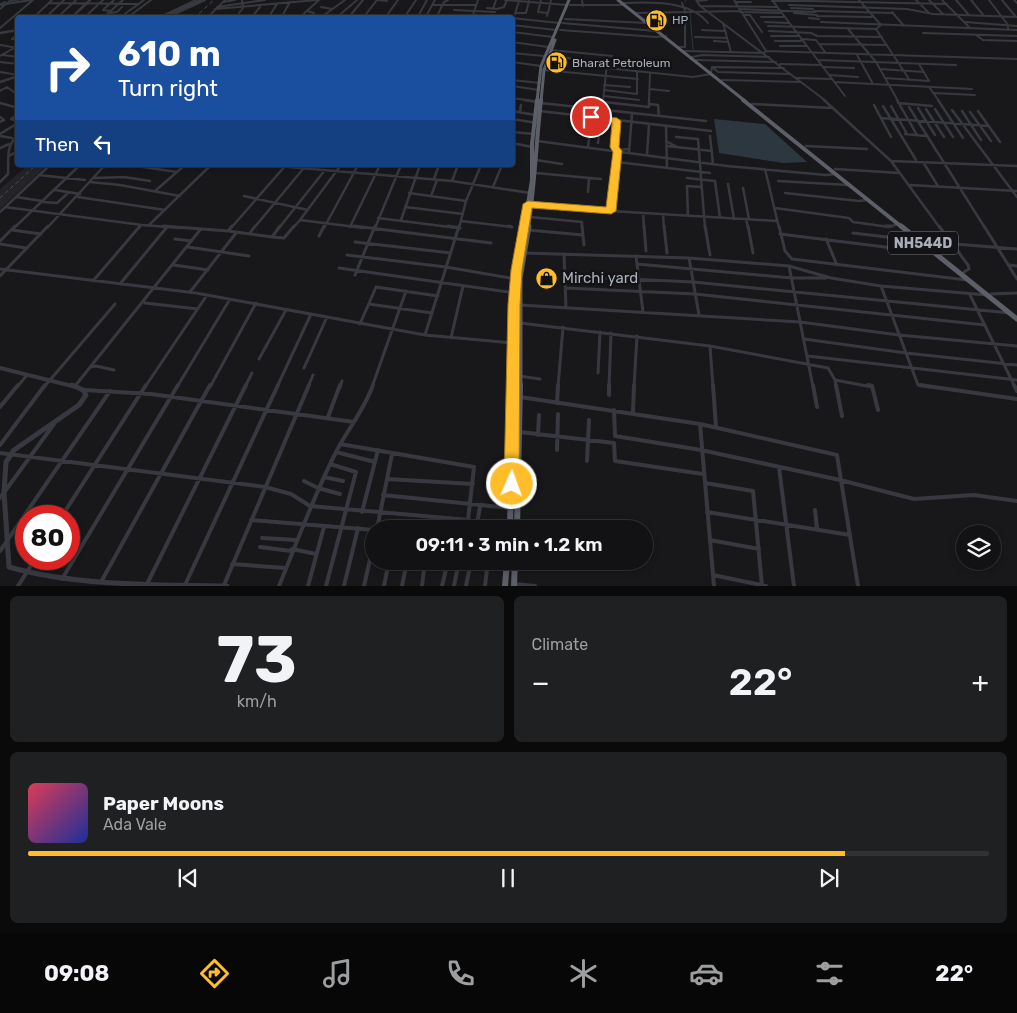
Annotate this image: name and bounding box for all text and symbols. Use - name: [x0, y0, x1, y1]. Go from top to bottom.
- fuel station icon: HP: [644, 8, 668, 32]
- place label: HP: [672, 13, 689, 27]
- text: 610 m: [118, 33, 221, 75]
- icon: right: [35, 35, 100, 100]
- fuel station icon: Bharat Petroleum: [544, 51, 568, 75]
- place label: Bharat Petroleum: [572, 56, 670, 70]
- text: Turn right: [118, 75, 218, 102]
- pin: [570, 96, 612, 138]
- icon: arrive: [577, 103, 605, 131]
- icon: left: [89, 130, 117, 158]
- text: Then: [35, 133, 79, 156]
- road number: NH544D: [888, 232, 958, 254]
- shop icon: Mirchi yard: [534, 266, 558, 290]
- place label: Mirchi yard: [562, 269, 638, 287]
- position arrow: [485, 457, 537, 509]
- speed limit sign: 80: [15, 505, 80, 570]
- map controls: [956, 525, 1001, 570]
- button: layers: [956, 525, 1001, 570]
- text: 09:11 · 3 min · 1.2 km: [415, 533, 603, 556]
- text: 73: [217, 621, 297, 698]
- text: Climate: [532, 635, 588, 654]
- text: 22°: [729, 659, 792, 705]
- text: −: [532, 666, 550, 699]
- text: +: [972, 666, 989, 699]
- text: km/h: [237, 692, 277, 711]
- text: Paper Moons: [103, 792, 224, 815]
- text: Ada Vale: [103, 815, 167, 834]
- icon: previous: [174, 864, 202, 892]
- icon: pause: [494, 864, 522, 892]
- icon: next: [815, 864, 843, 892]
- icon: directions: [197, 956, 232, 991]
- icon: music: [320, 956, 355, 991]
- icon: phone: [443, 956, 478, 991]
- icon: climate: [566, 956, 601, 991]
- icon: car: [689, 956, 724, 991]
- icon: filters: [812, 956, 847, 991]
- text: 09:08: [44, 960, 109, 987]
- text: 22°: [935, 960, 973, 987]

